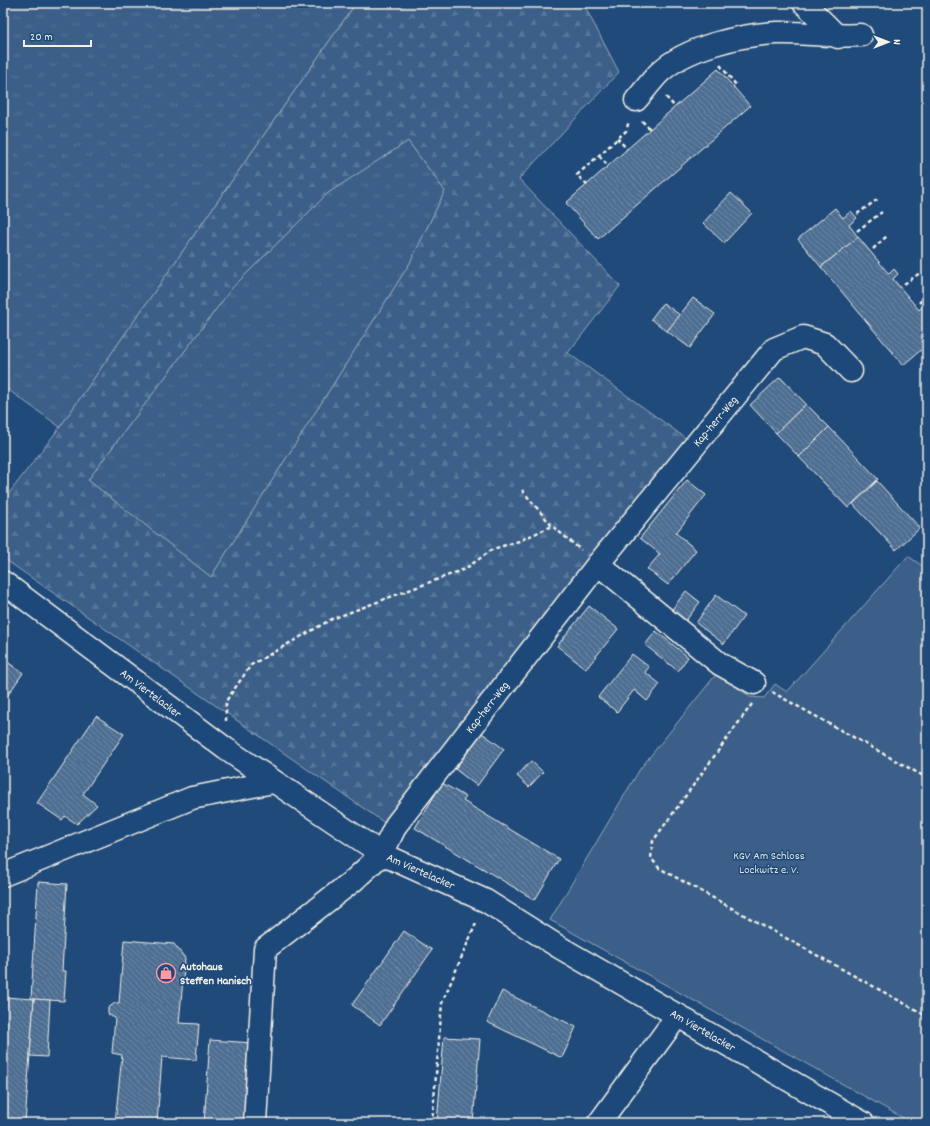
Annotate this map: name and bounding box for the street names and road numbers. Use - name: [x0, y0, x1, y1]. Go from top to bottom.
- street label: Kap-herr-Weg: [690, 393, 743, 451]
- street label: Am Viertelacker: [116, 665, 185, 723]
- street label: Kap-herr-Weg: [462, 678, 514, 738]
- street label: Am Viertelacker: [384, 850, 458, 895]
- street label: Am Viertelacker: [666, 1006, 739, 1057]

